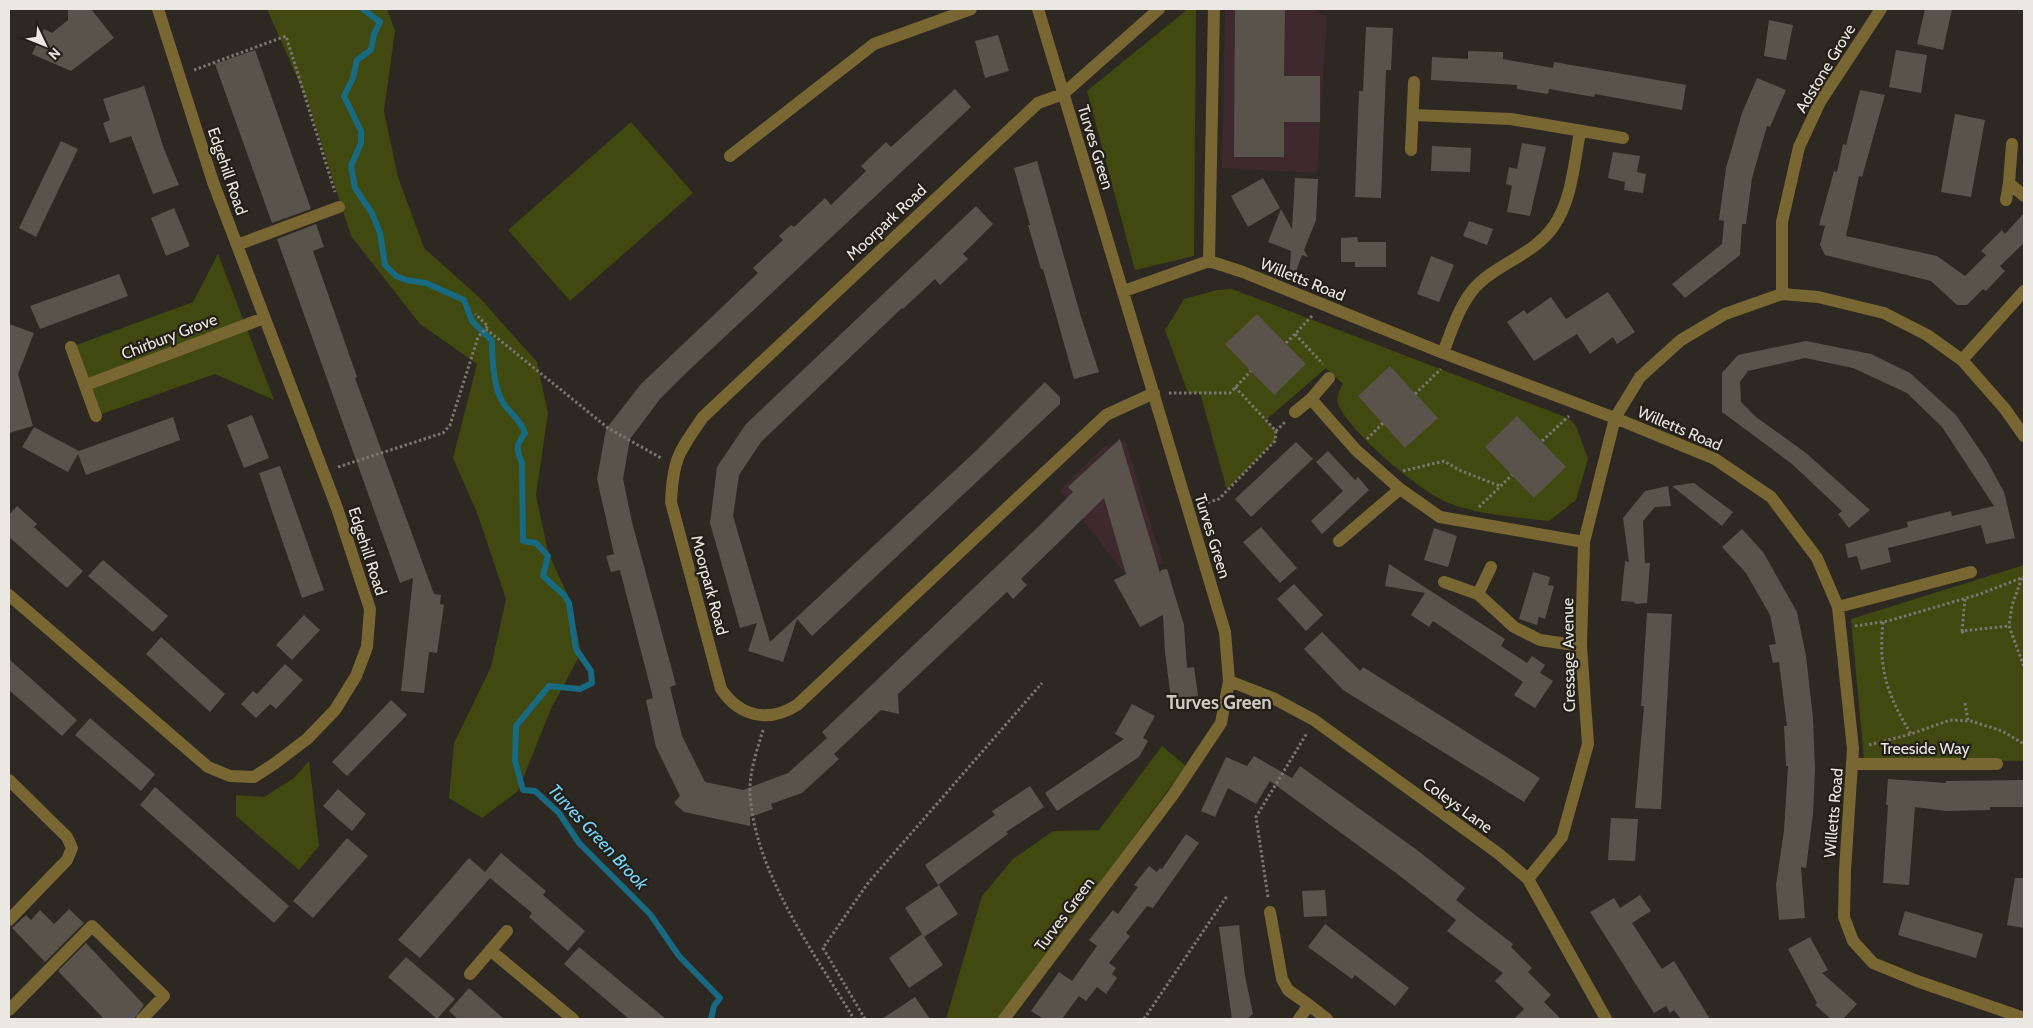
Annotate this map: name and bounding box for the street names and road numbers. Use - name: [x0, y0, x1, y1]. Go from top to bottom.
- street label: Adstone Grove: [1791, 20, 1859, 116]
- street label: Turves Green: [1074, 103, 1117, 192]
- street label: Edgehill Road: [204, 125, 251, 218]
- street label: Moorpark Road: [842, 180, 930, 264]
- street label: Willetts Road: [1258, 254, 1348, 305]
- street label: Chirbury Grove: [119, 309, 220, 363]
- street label: Willetts Road: [1635, 402, 1725, 455]
- street label: Turves Green: [1191, 492, 1234, 581]
- street label: Edgehill Road: [344, 505, 391, 598]
- street label: Moorpark Road: [687, 533, 732, 637]
- street label: Cressage Avenue: [1558, 598, 1579, 712]
- street label: Treeside Way: [1881, 739, 1969, 758]
- street label: Willetts Road: [1820, 767, 1847, 859]
- street label: Coleys Lane: [1419, 774, 1496, 837]
- street label: Turves Green: [1030, 874, 1098, 955]

